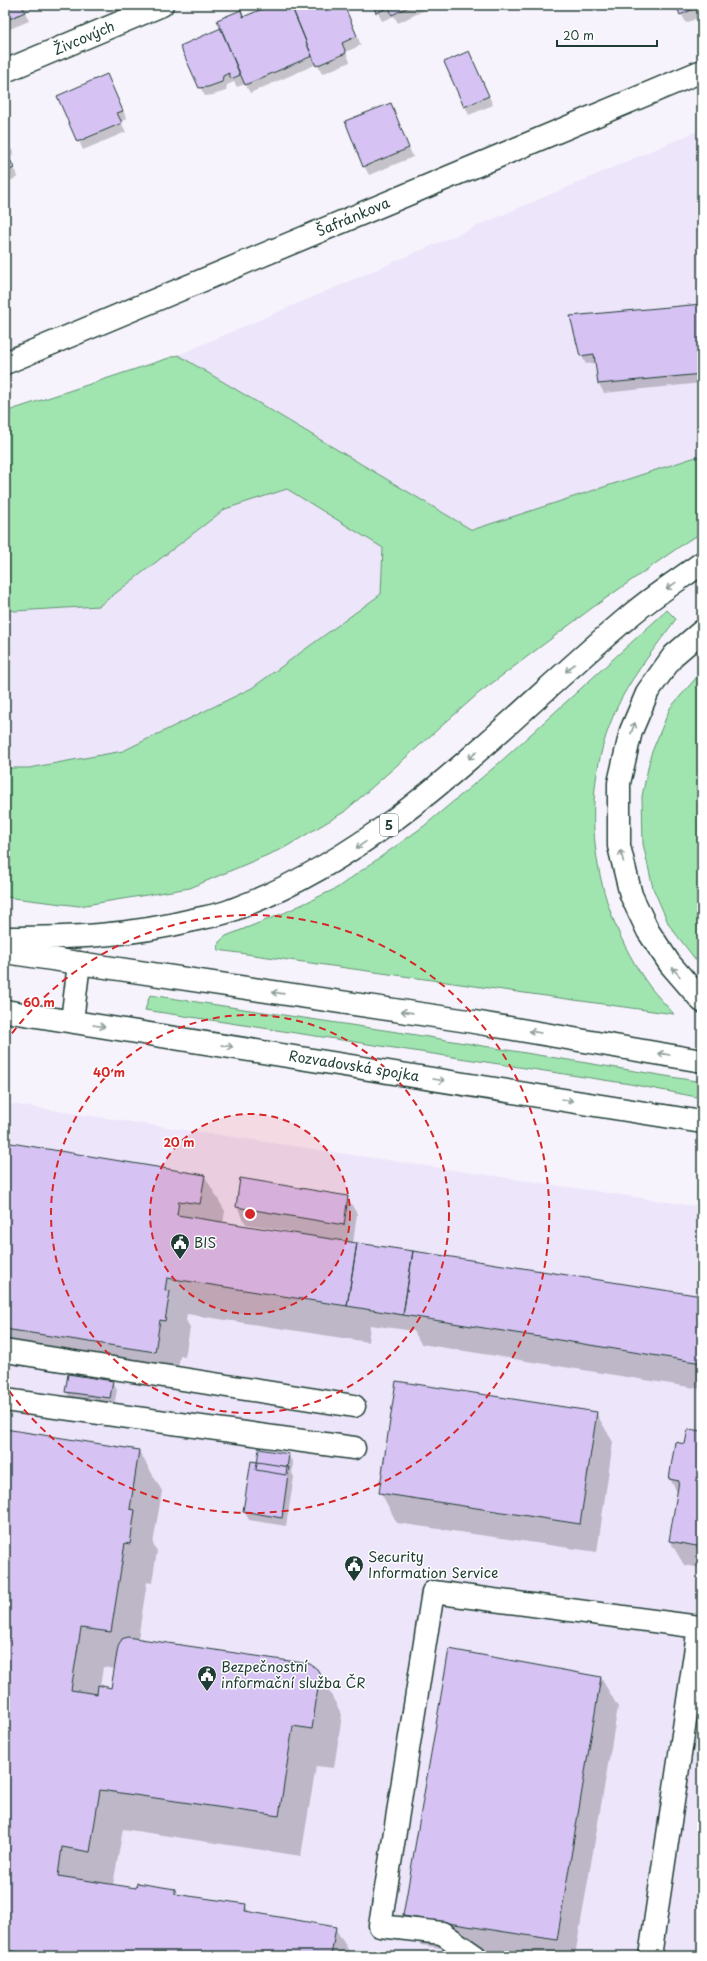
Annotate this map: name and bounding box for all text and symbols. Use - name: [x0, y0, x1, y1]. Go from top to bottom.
- street label: Živcových: [50, 15, 118, 60]
- scale bar: [557, 22, 657, 48]
- text: 20 m: [563, 26, 594, 44]
- street label: Šafránkova: [313, 191, 393, 241]
- one-way arrow: [665, 581, 676, 590]
- one-way arrow: [565, 663, 575, 673]
- one-way arrow: [629, 722, 637, 734]
- one-way arrow: [468, 750, 479, 759]
- road number: 5: [380, 814, 398, 836]
- one-way arrow: [355, 841, 367, 849]
- one-way arrow: [617, 850, 625, 863]
- one-way arrow: [672, 967, 681, 977]
- one-way arrow: [272, 989, 285, 997]
- text: 60 m: [23, 993, 55, 1011]
- one-way arrow: [401, 1008, 414, 1016]
- one-way arrow: [92, 1022, 105, 1030]
- one-way arrow: [529, 1028, 542, 1036]
- one-way arrow: [220, 1042, 233, 1050]
- street label: Rozvadovská spojka: [287, 1045, 421, 1086]
- one-way arrow: [657, 1050, 670, 1058]
- text: 40 m: [93, 1063, 125, 1081]
- one-way arrow: [432, 1076, 445, 1084]
- one-way arrow: [560, 1096, 573, 1104]
- text: 20 m: [163, 1133, 195, 1151]
- centre of rings: [243, 1207, 257, 1221]
- public building icon: BIS: [169, 1232, 191, 1260]
- place label: BIS: [194, 1232, 216, 1253]
- place label: Security Information Service: [368, 1546, 499, 1583]
- public building icon: Security Information Service: [343, 1554, 365, 1582]
- place label: Bezpečnostní informační služba ČR: [221, 1656, 366, 1693]
- public building icon: Bezpečnostní informační služba ČR: [196, 1664, 218, 1692]

